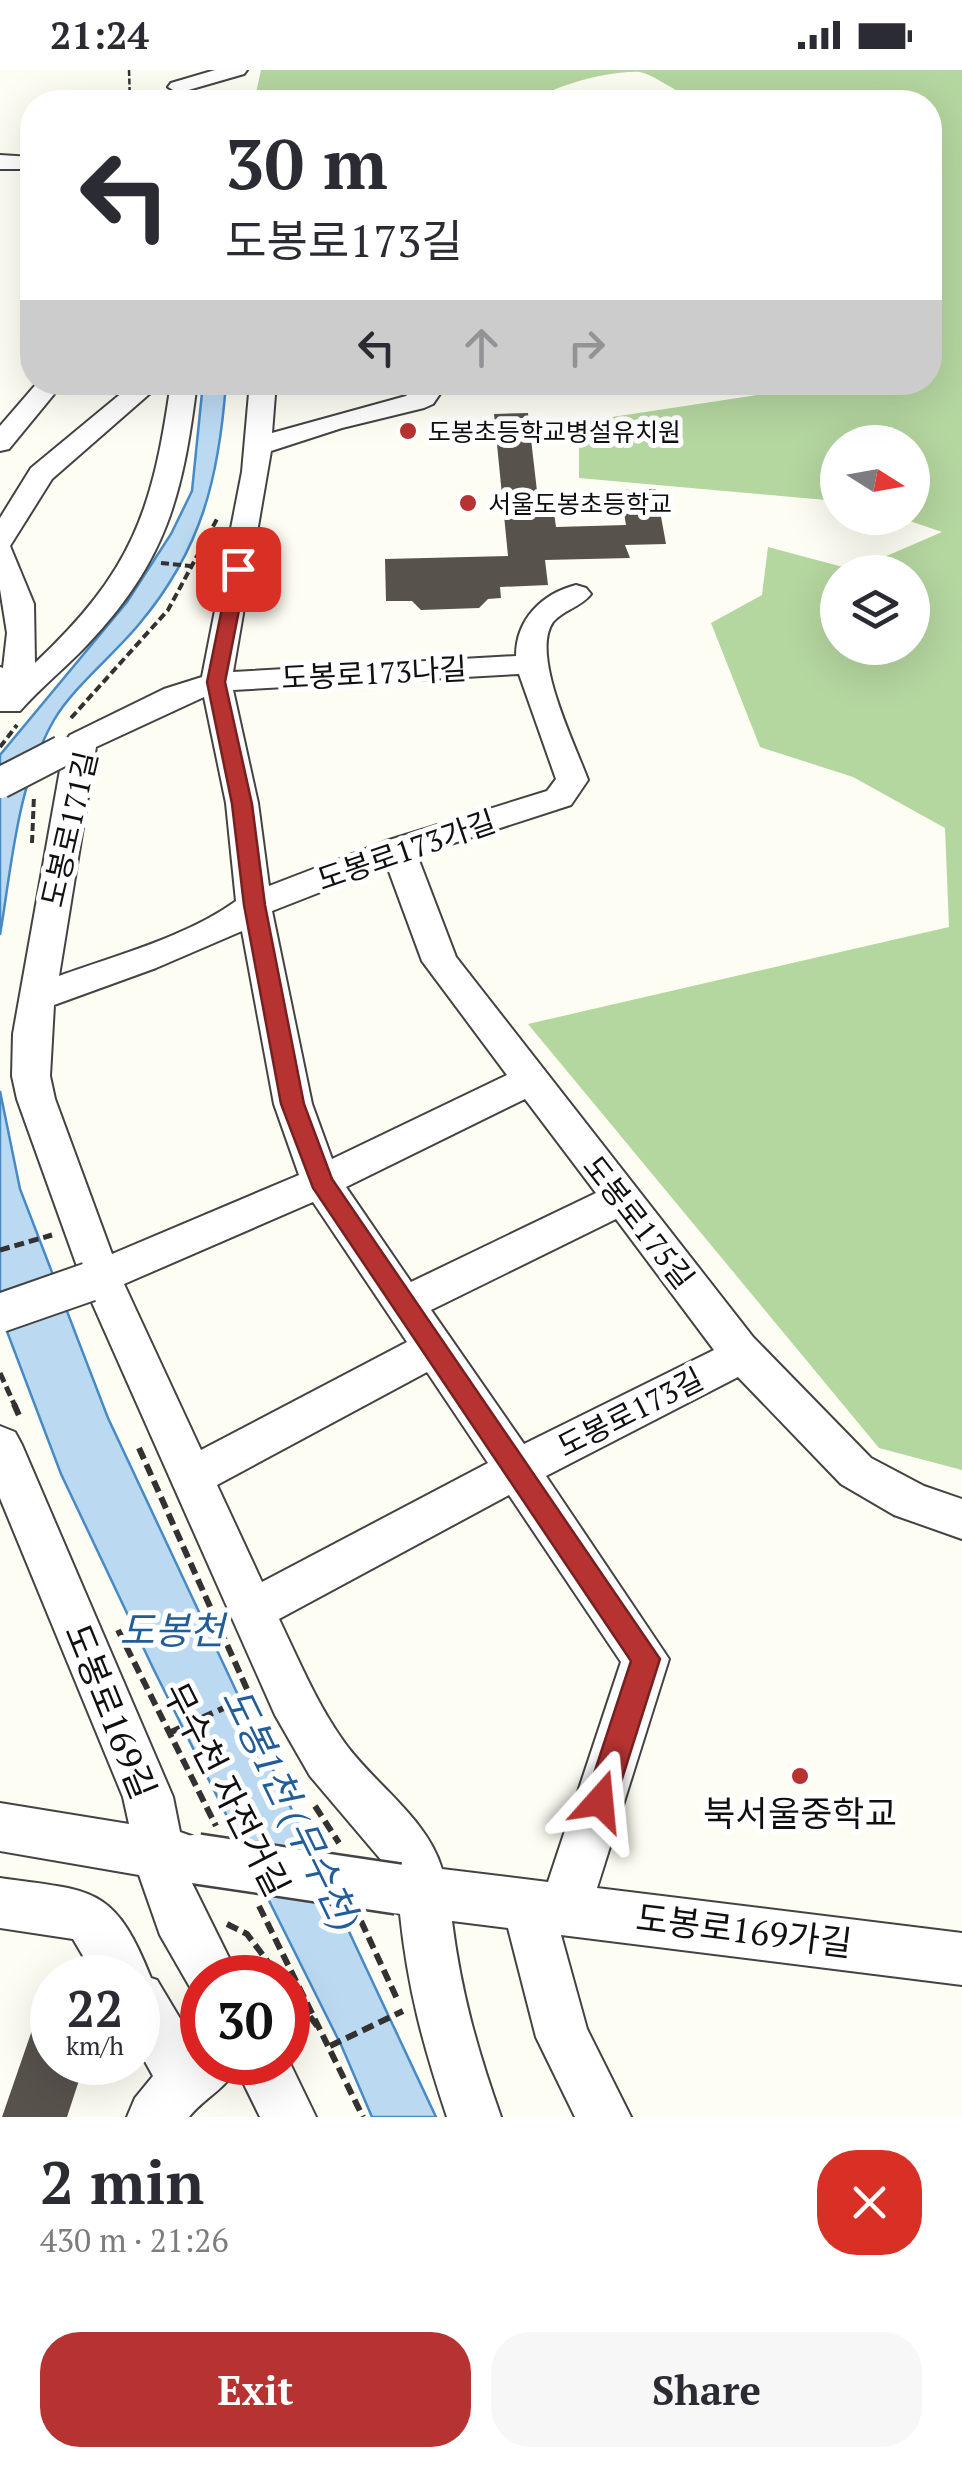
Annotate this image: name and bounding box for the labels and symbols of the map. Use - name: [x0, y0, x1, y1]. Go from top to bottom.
- place label: 도봉초등학교병설유치원: [428, 415, 681, 448]
- marker: 도봉초등학교병설유치원: [397, 420, 419, 442]
- north arrow: [820, 425, 930, 535]
- place label: 서울도봉초등학교: [488, 487, 672, 520]
- marker: 서울도봉초등학교: [457, 492, 479, 514]
- pin: [196, 527, 281, 612]
- street label: 도봉로173나길: [280, 648, 468, 698]
- street label: 도봉로171길: [32, 747, 106, 911]
- street label: 도봉로173가길: [312, 801, 500, 899]
- street label: 도봉로175길: [574, 1147, 704, 1297]
- street label: 도봉로173길: [550, 1358, 710, 1466]
- water label: 도봉천: [120, 1605, 228, 1655]
- street label: 도봉로169길: [55, 1617, 167, 1805]
- street label: 무수천 자전거길: [153, 1674, 301, 1904]
- water label: 도봉1천 (무수천): [211, 1679, 373, 1939]
- position arrow: [548, 1749, 652, 1853]
- marker: 북서울중학교: [789, 1765, 811, 1787]
- place label: 북서울중학교: [703, 1790, 897, 1836]
- street label: 도봉로169가길: [634, 1894, 854, 1966]
- speed limit sign: 30: [180, 1955, 310, 2085]

